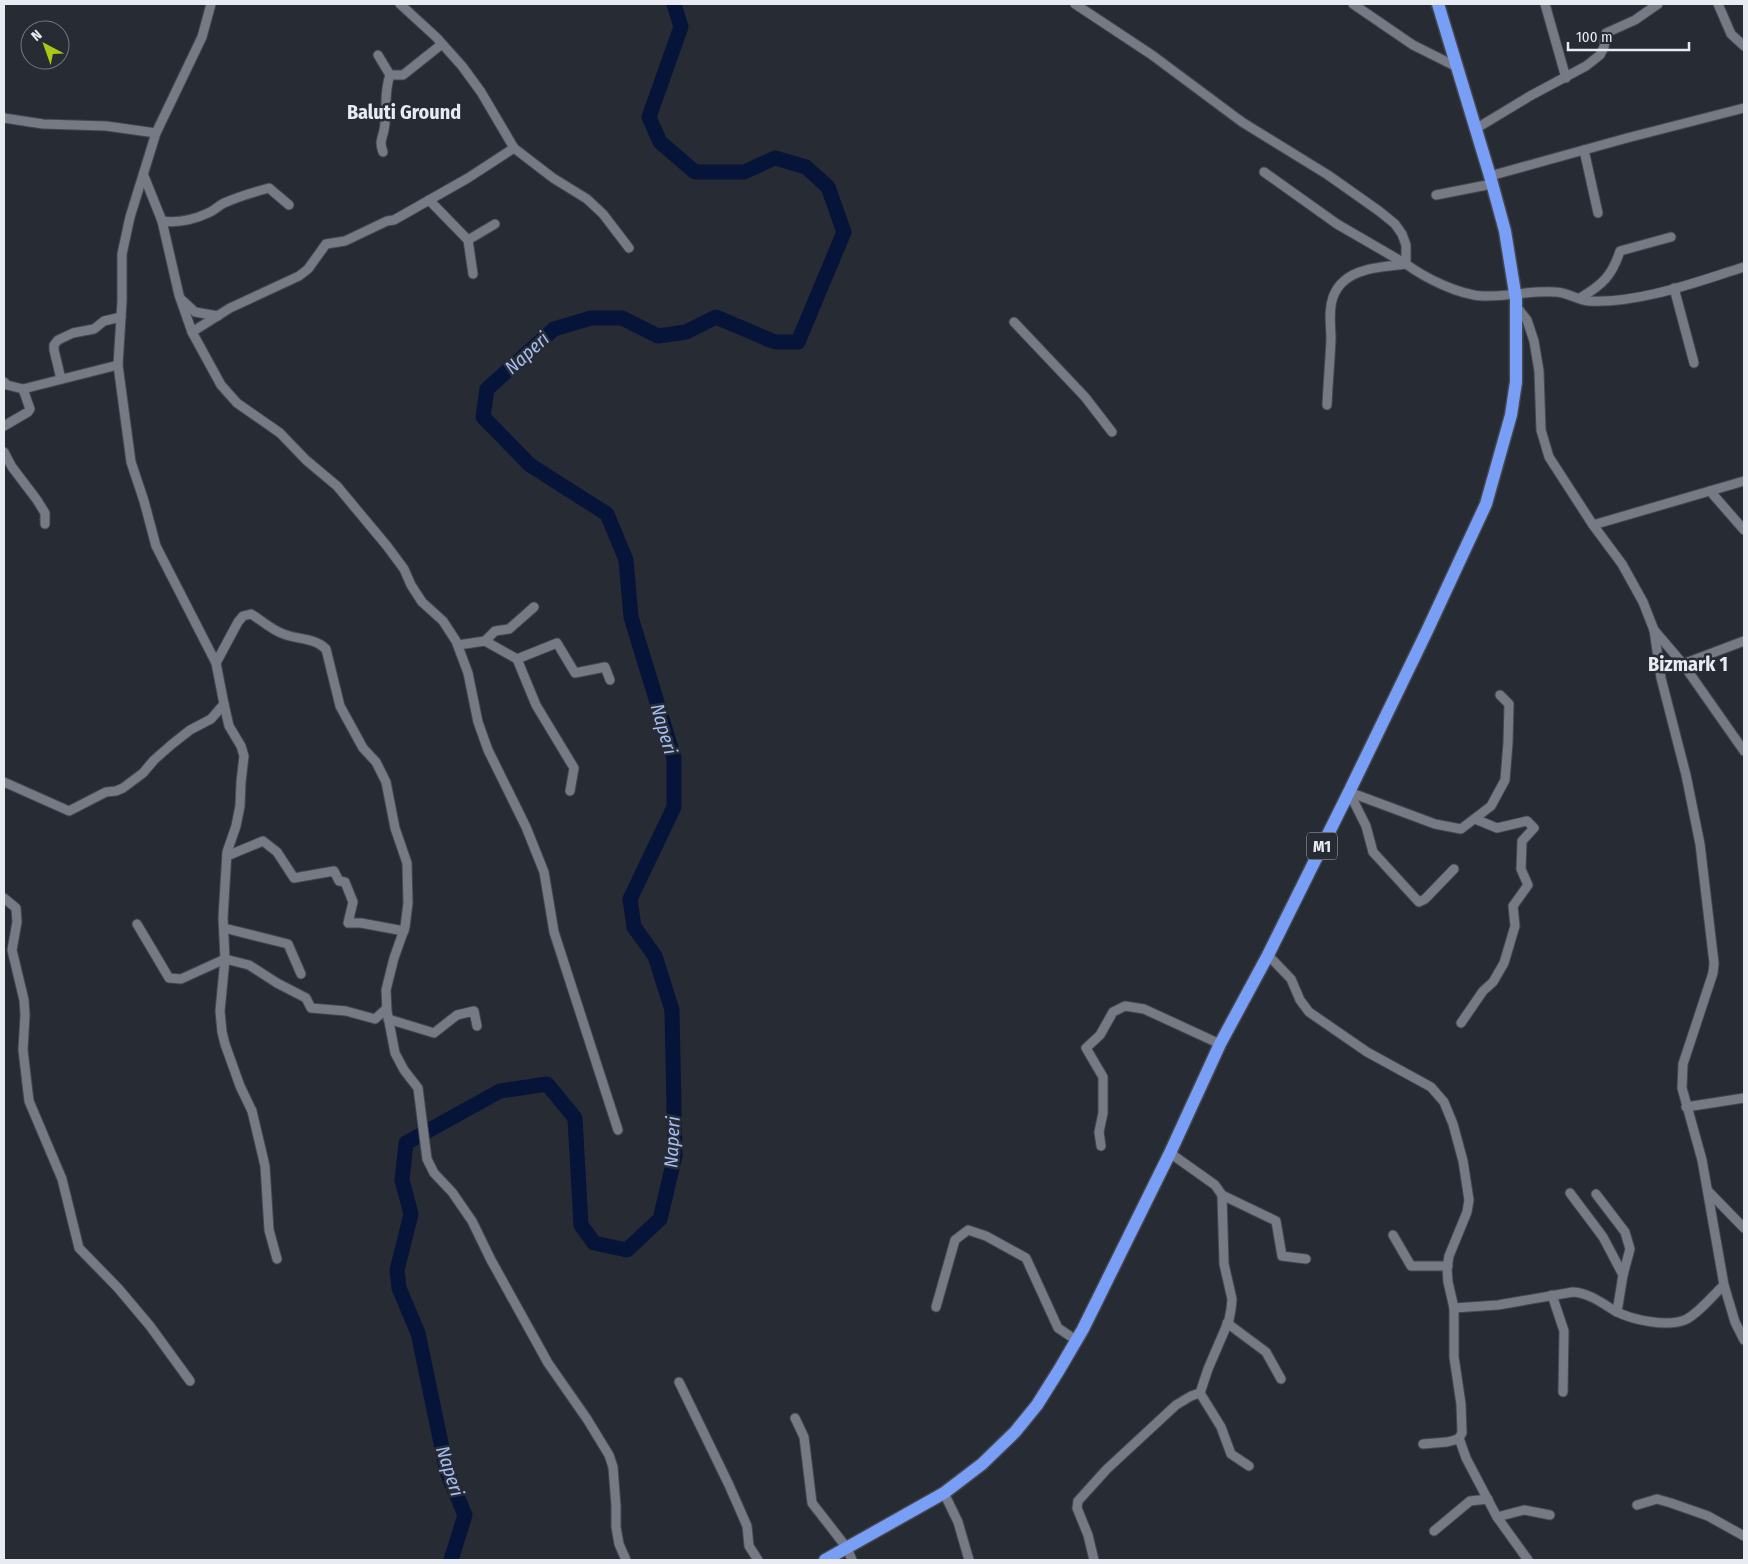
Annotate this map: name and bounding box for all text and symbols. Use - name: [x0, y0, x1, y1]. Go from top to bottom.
- north arrow: [20, 20, 70, 70]
- scale bar: [1568, 20, 1689, 52]
- text: N: [28, 26, 46, 45]
- text: 100 m: [1576, 28, 1613, 46]
- district label: Baluti Ground: [347, 100, 461, 124]
- water label: Naperi: [500, 327, 554, 379]
- district label: Bizmark 1: [1648, 652, 1728, 676]
- water label: Naperi: [646, 701, 682, 757]
- road number: M1: [1307, 832, 1337, 859]
- water label: Naperi: [659, 1115, 685, 1168]
- water label: Naperi: [431, 1443, 469, 1499]

